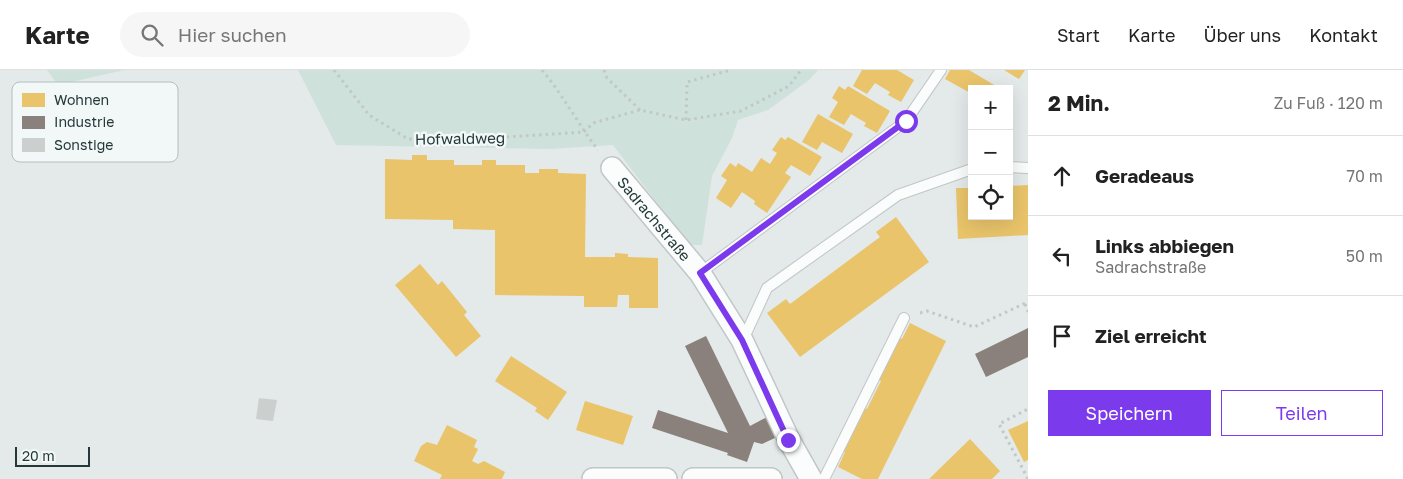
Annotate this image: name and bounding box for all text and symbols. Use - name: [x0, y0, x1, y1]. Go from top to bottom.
- search box: [120, 12, 470, 57]
- text: Karte: [25, 20, 90, 49]
- icon: search: [138, 21, 166, 49]
- text: Hier suchen: [178, 23, 287, 46]
- text: Start: [1057, 24, 1100, 46]
- text: Karte: [1128, 24, 1175, 46]
- text: Über uns: [1203, 24, 1281, 46]
- text: Kontakt: [1309, 24, 1378, 46]
- legend: [12, 82, 178, 162]
- map controls: [968, 85, 1013, 220]
- button: +: [968, 85, 1013, 130]
- text: 2 Min.: [1048, 90, 1110, 116]
- text: Wohnen: [54, 91, 109, 108]
- text: Zu Fuß · 120 m: [1274, 93, 1383, 113]
- route start: [895, 110, 918, 133]
- text: Industrie: [54, 113, 114, 130]
- street label: Hofwaldweg: [415, 128, 505, 148]
- button: −: [968, 130, 1013, 175]
- text: Sonstige: [54, 136, 113, 153]
- icon: ahead: [1048, 162, 1076, 190]
- text: Geradeaus: [1095, 164, 1194, 187]
- text: 70 m: [1346, 166, 1383, 186]
- street label: Sadrachstraße: [614, 173, 695, 265]
- button: locate: [968, 175, 1013, 220]
- text: Links abbiegen: [1095, 234, 1234, 257]
- icon: left: [1048, 242, 1076, 270]
- text: 50 m: [1346, 246, 1383, 266]
- text: Sadrachstraße: [1095, 257, 1206, 277]
- icon: arrive: [1048, 322, 1076, 350]
- text: Ziel erreicht: [1095, 324, 1207, 347]
- button: Speichern: [1048, 390, 1211, 436]
- button: Teilen: [1221, 390, 1383, 436]
- route end: [777, 429, 800, 452]
- scale bar: [15, 444, 90, 467]
- text: 20 m: [22, 447, 55, 464]

